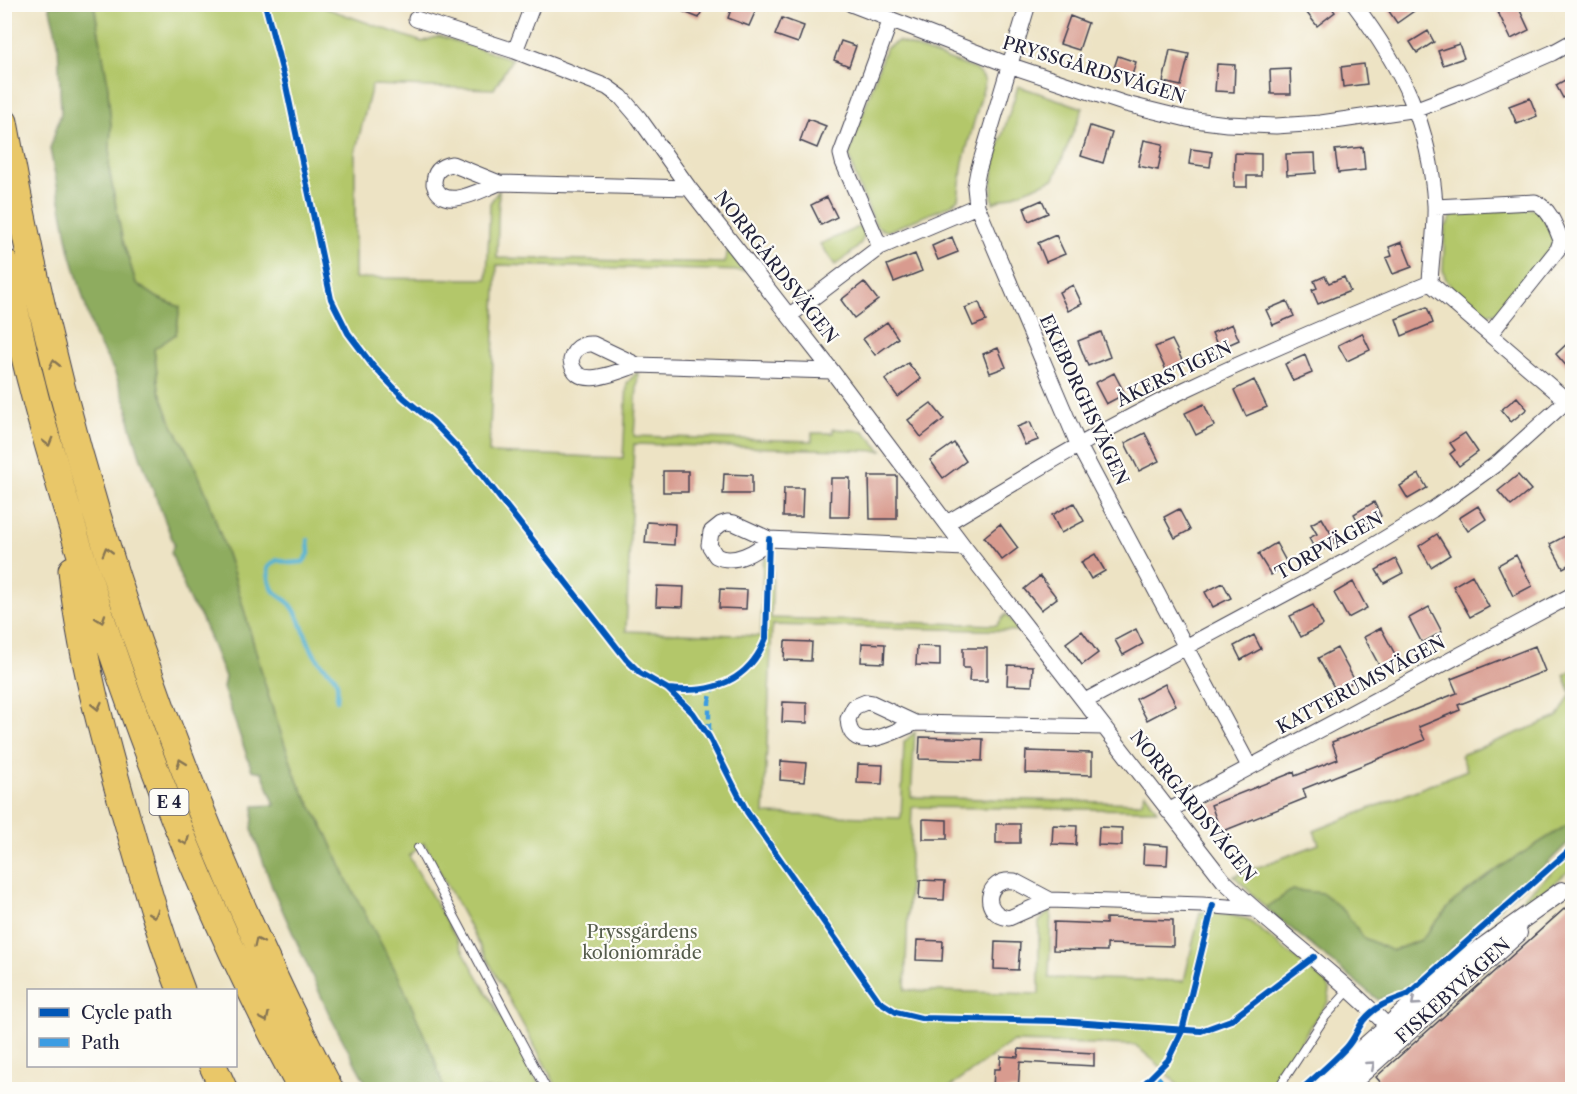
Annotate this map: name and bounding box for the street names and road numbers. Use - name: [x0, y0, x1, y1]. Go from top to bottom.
- street label: PRYSSGÅRDSVÄGEN: [1000, 31, 1189, 108]
- street label: NORRGÅRDSVÄGEN: [709, 186, 843, 348]
- street label: EKEBORGHSVÄGEN: [1035, 311, 1134, 489]
- street label: ÅKERSTIGEN: [1111, 336, 1235, 412]
- street label: TORPVÄGEN: [1271, 507, 1387, 585]
- street label: KATTERUMSVÄGEN: [1273, 630, 1449, 739]
- street label: NORRGÅRDSVÄGEN: [1125, 725, 1262, 886]
- road number: E 4: [150, 789, 188, 815]
- street label: FISKEBYVÄGEN: [1390, 933, 1515, 1048]

